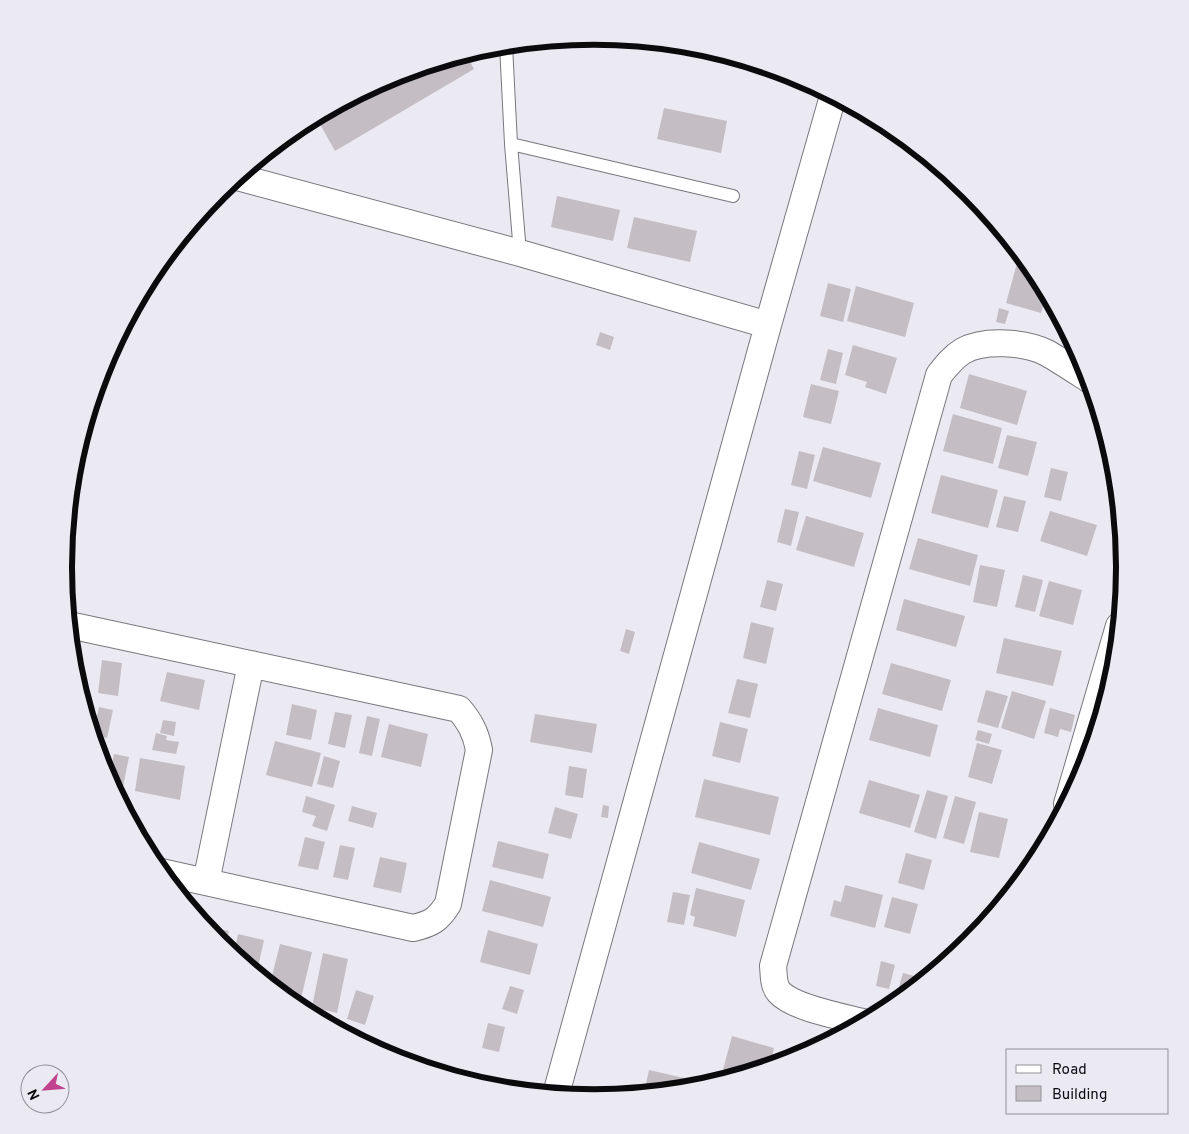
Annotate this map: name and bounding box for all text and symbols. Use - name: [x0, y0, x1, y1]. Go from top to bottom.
- legend: [1006, 1049, 1169, 1114]
- text: Road: [1052, 1061, 1087, 1080]
- north arrow: [20, 1064, 70, 1114]
- text: N: [25, 1086, 45, 1102]
- text: Building: [1052, 1086, 1107, 1105]

